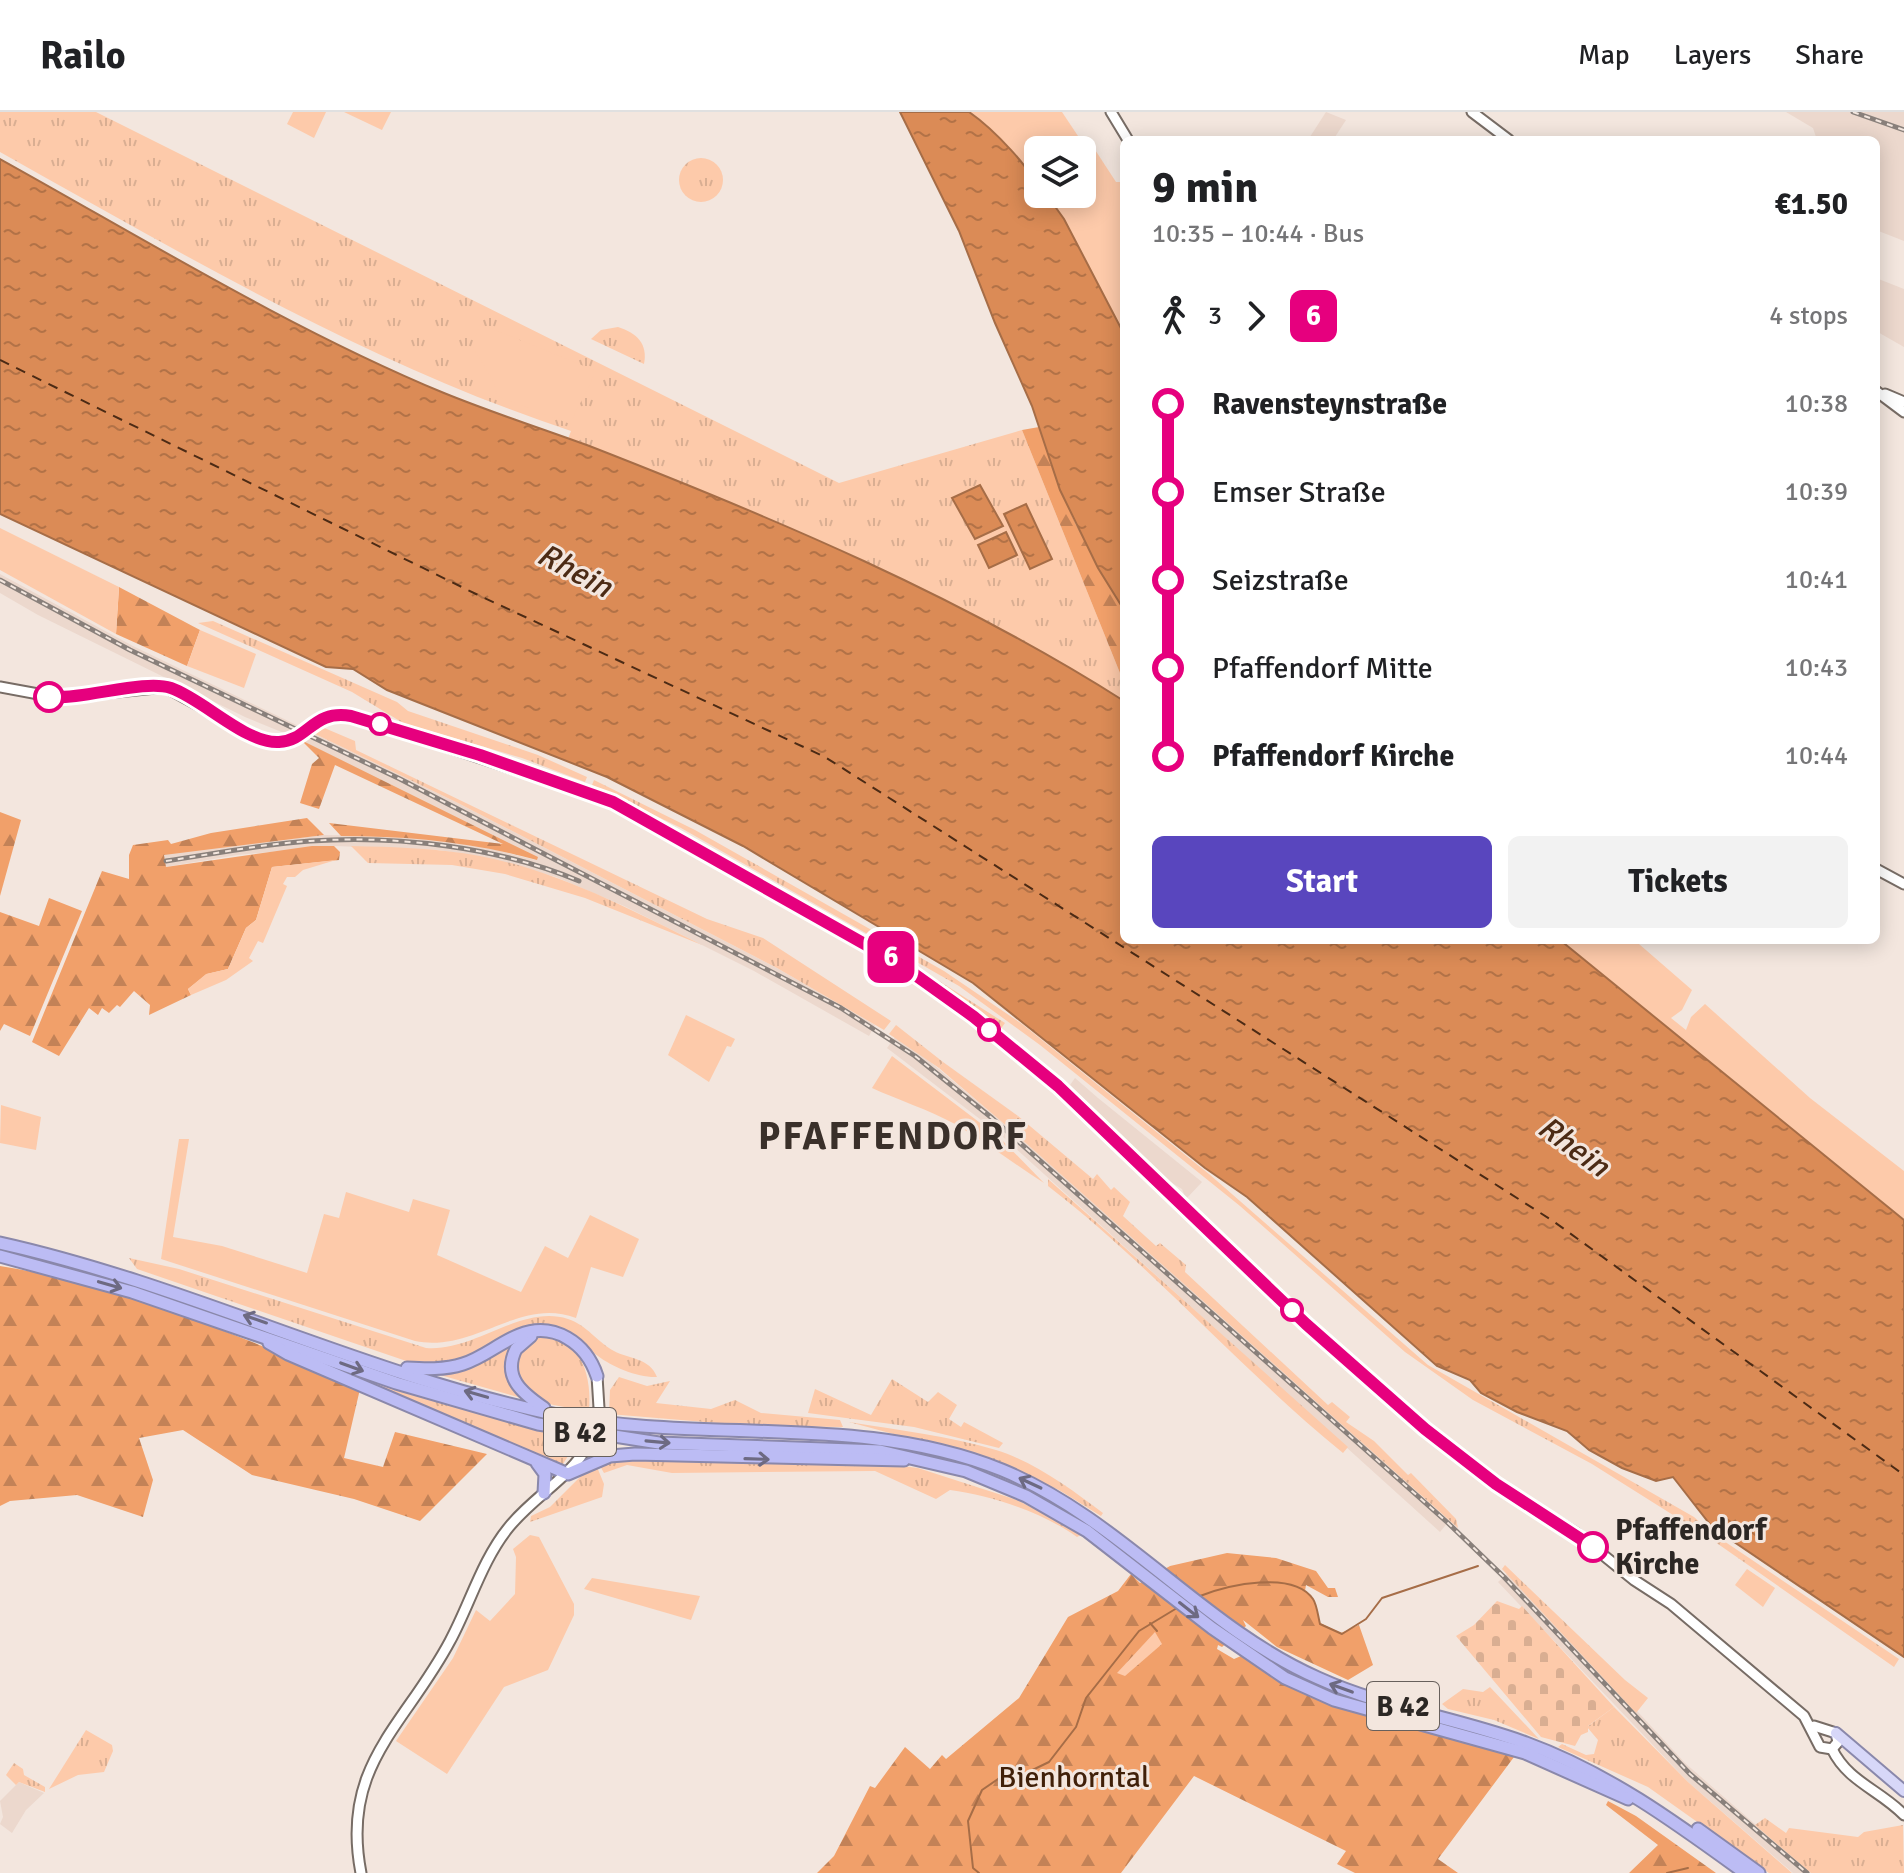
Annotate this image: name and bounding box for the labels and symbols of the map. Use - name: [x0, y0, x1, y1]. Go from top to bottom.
- water label: Rhein: [531, 535, 620, 607]
- unlabelled marker: [34, 682, 64, 712]
- unlabelled marker: [369, 713, 391, 735]
- line badge: 6: [865, 931, 917, 983]
- unlabelled marker: [978, 1019, 1000, 1041]
- water label: Rhein: [1530, 1107, 1618, 1186]
- district label: PFAFFENDORF: [758, 1113, 1028, 1160]
- one-way arrow: [97, 1279, 123, 1294]
- unlabelled marker: [1281, 1299, 1303, 1321]
- one-way arrow: [244, 1311, 268, 1325]
- one-way arrow: [339, 1361, 364, 1376]
- one-way arrow: [463, 1386, 489, 1401]
- road number: B 42: [544, 1408, 616, 1456]
- one-way arrow: [644, 1435, 671, 1450]
- one-way arrow: [743, 1451, 770, 1466]
- one-way arrow: [1018, 1475, 1042, 1490]
- place label: Pfaffendorf Kirche: [1615, 1512, 1768, 1583]
- marker: Pfaffendorf Kirche: [1578, 1532, 1608, 1562]
- one-way arrow: [1178, 1601, 1199, 1618]
- one-way arrow: [1329, 1679, 1354, 1694]
- road number: B 42: [1367, 1682, 1439, 1730]
- park label: Bienhorntal: [998, 1759, 1150, 1796]

